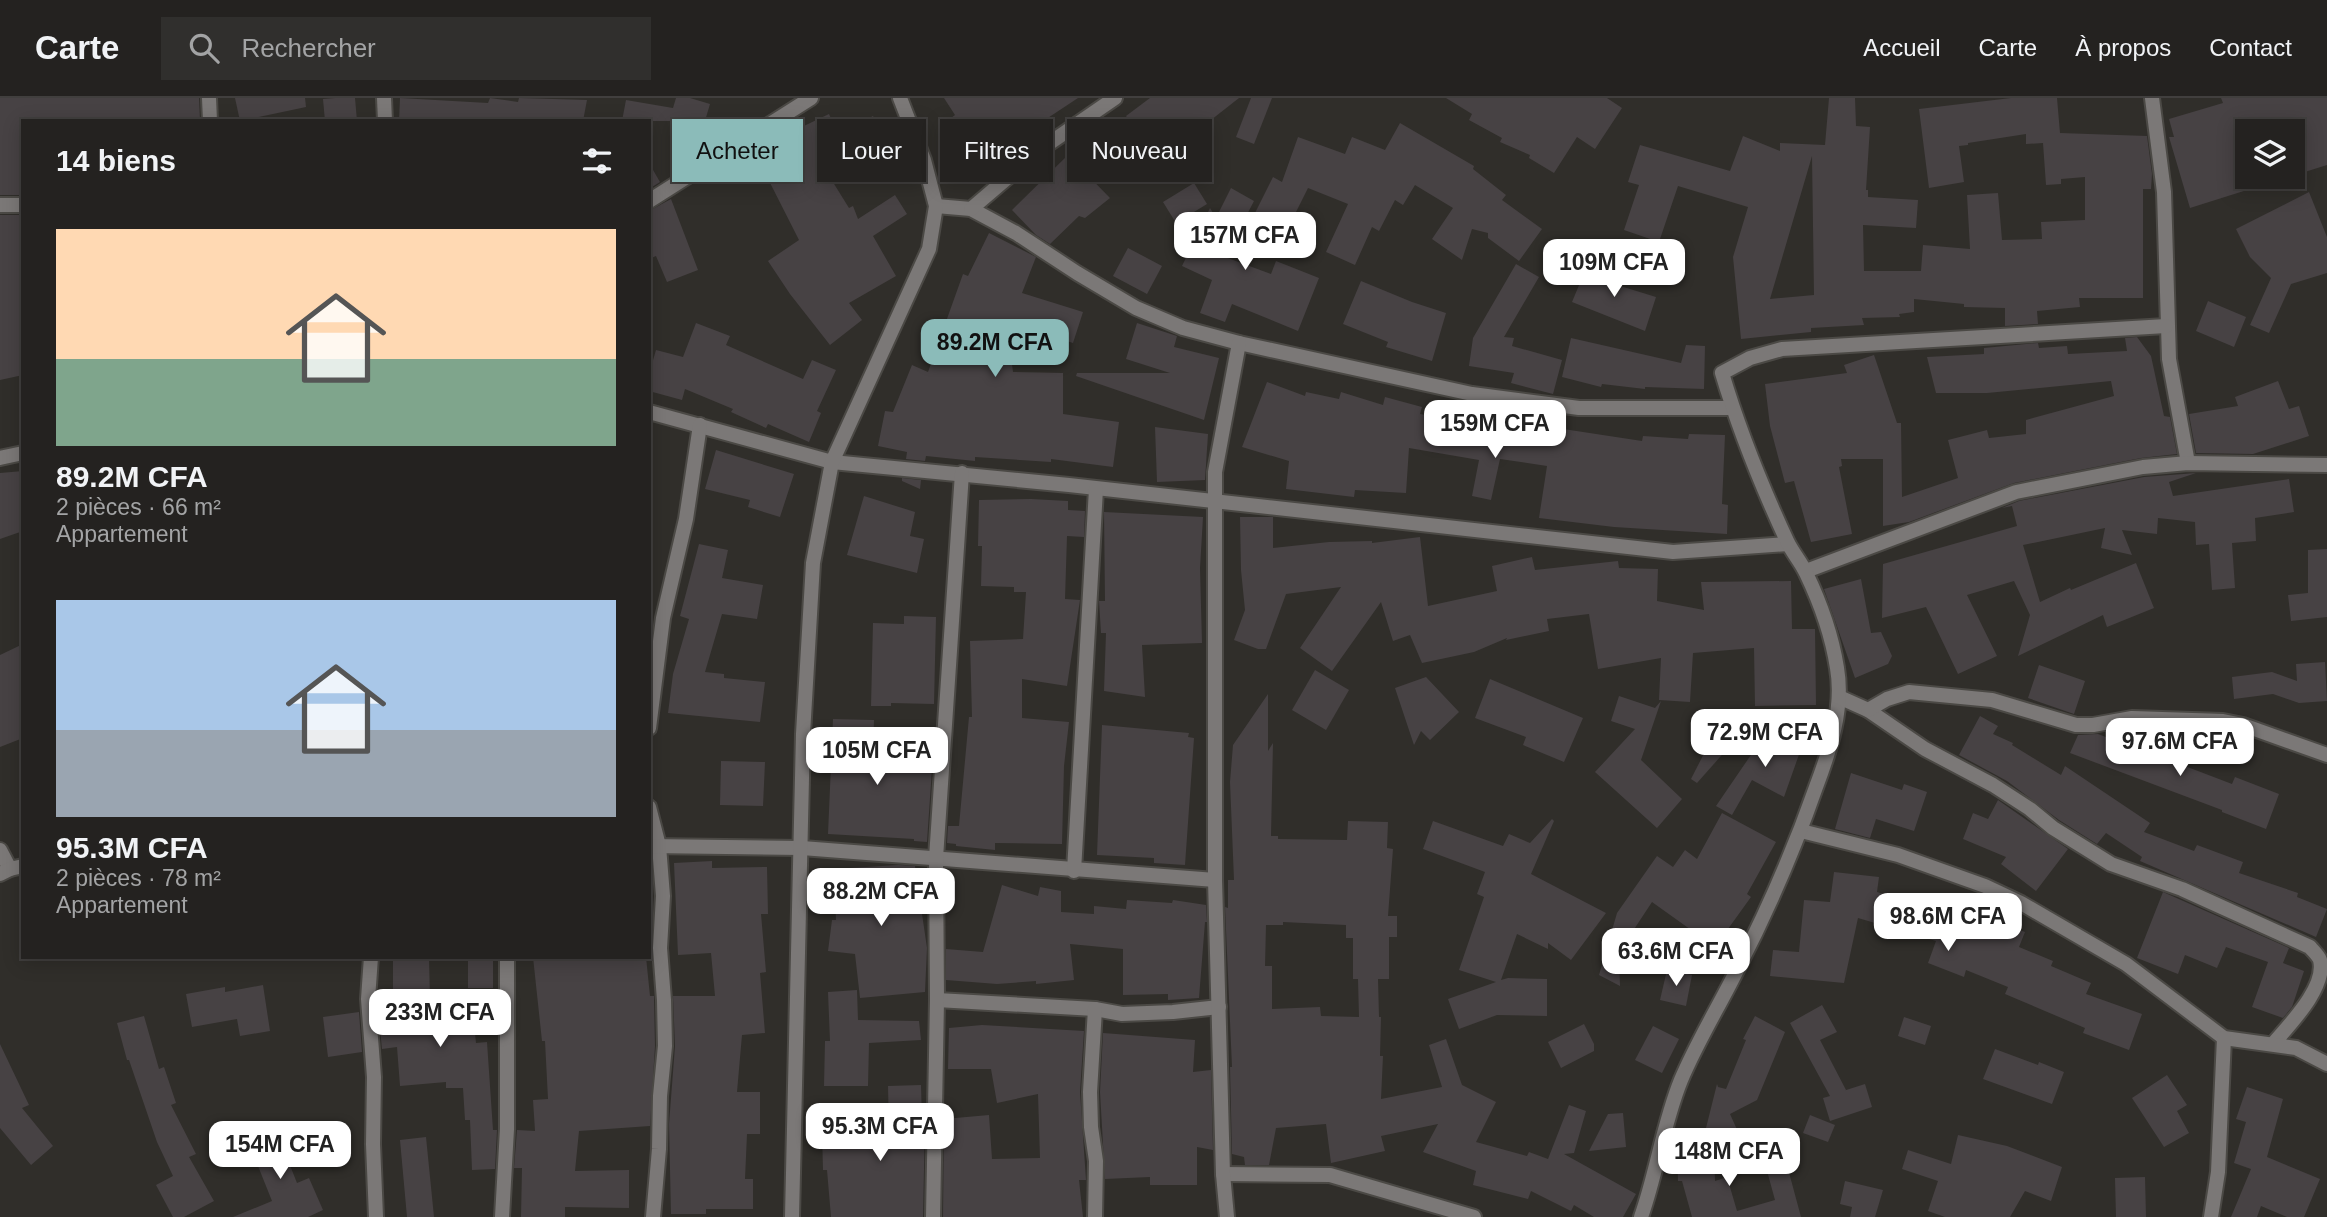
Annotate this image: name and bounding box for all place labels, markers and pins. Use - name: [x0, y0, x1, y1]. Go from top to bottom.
- pin: 157M CFA: [1173, 212, 1317, 272]
- pin: 109M CFA: [1542, 240, 1686, 299]
- pin: 89.2M CFA: [915, 320, 1075, 379]
- pin: 159M CFA: [1423, 400, 1567, 460]
- pin: 72.9M CFA: [1685, 710, 1845, 769]
- pin: 97.6M CFA: [2100, 718, 2260, 778]
- pin: 105M CFA: [805, 728, 949, 787]
- pin: 88.2M CFA: [801, 868, 961, 928]
- pin: 98.6M CFA: [1868, 894, 2028, 953]
- pin: 63.6M CFA: [1596, 928, 1756, 988]
- pin: 233M CFA: [368, 990, 512, 1049]
- pin: 95.3M CFA: [800, 1104, 960, 1163]
- pin: 154M CFA: [208, 1122, 352, 1181]
- pin: 148M CFA: [1657, 1128, 1801, 1188]

